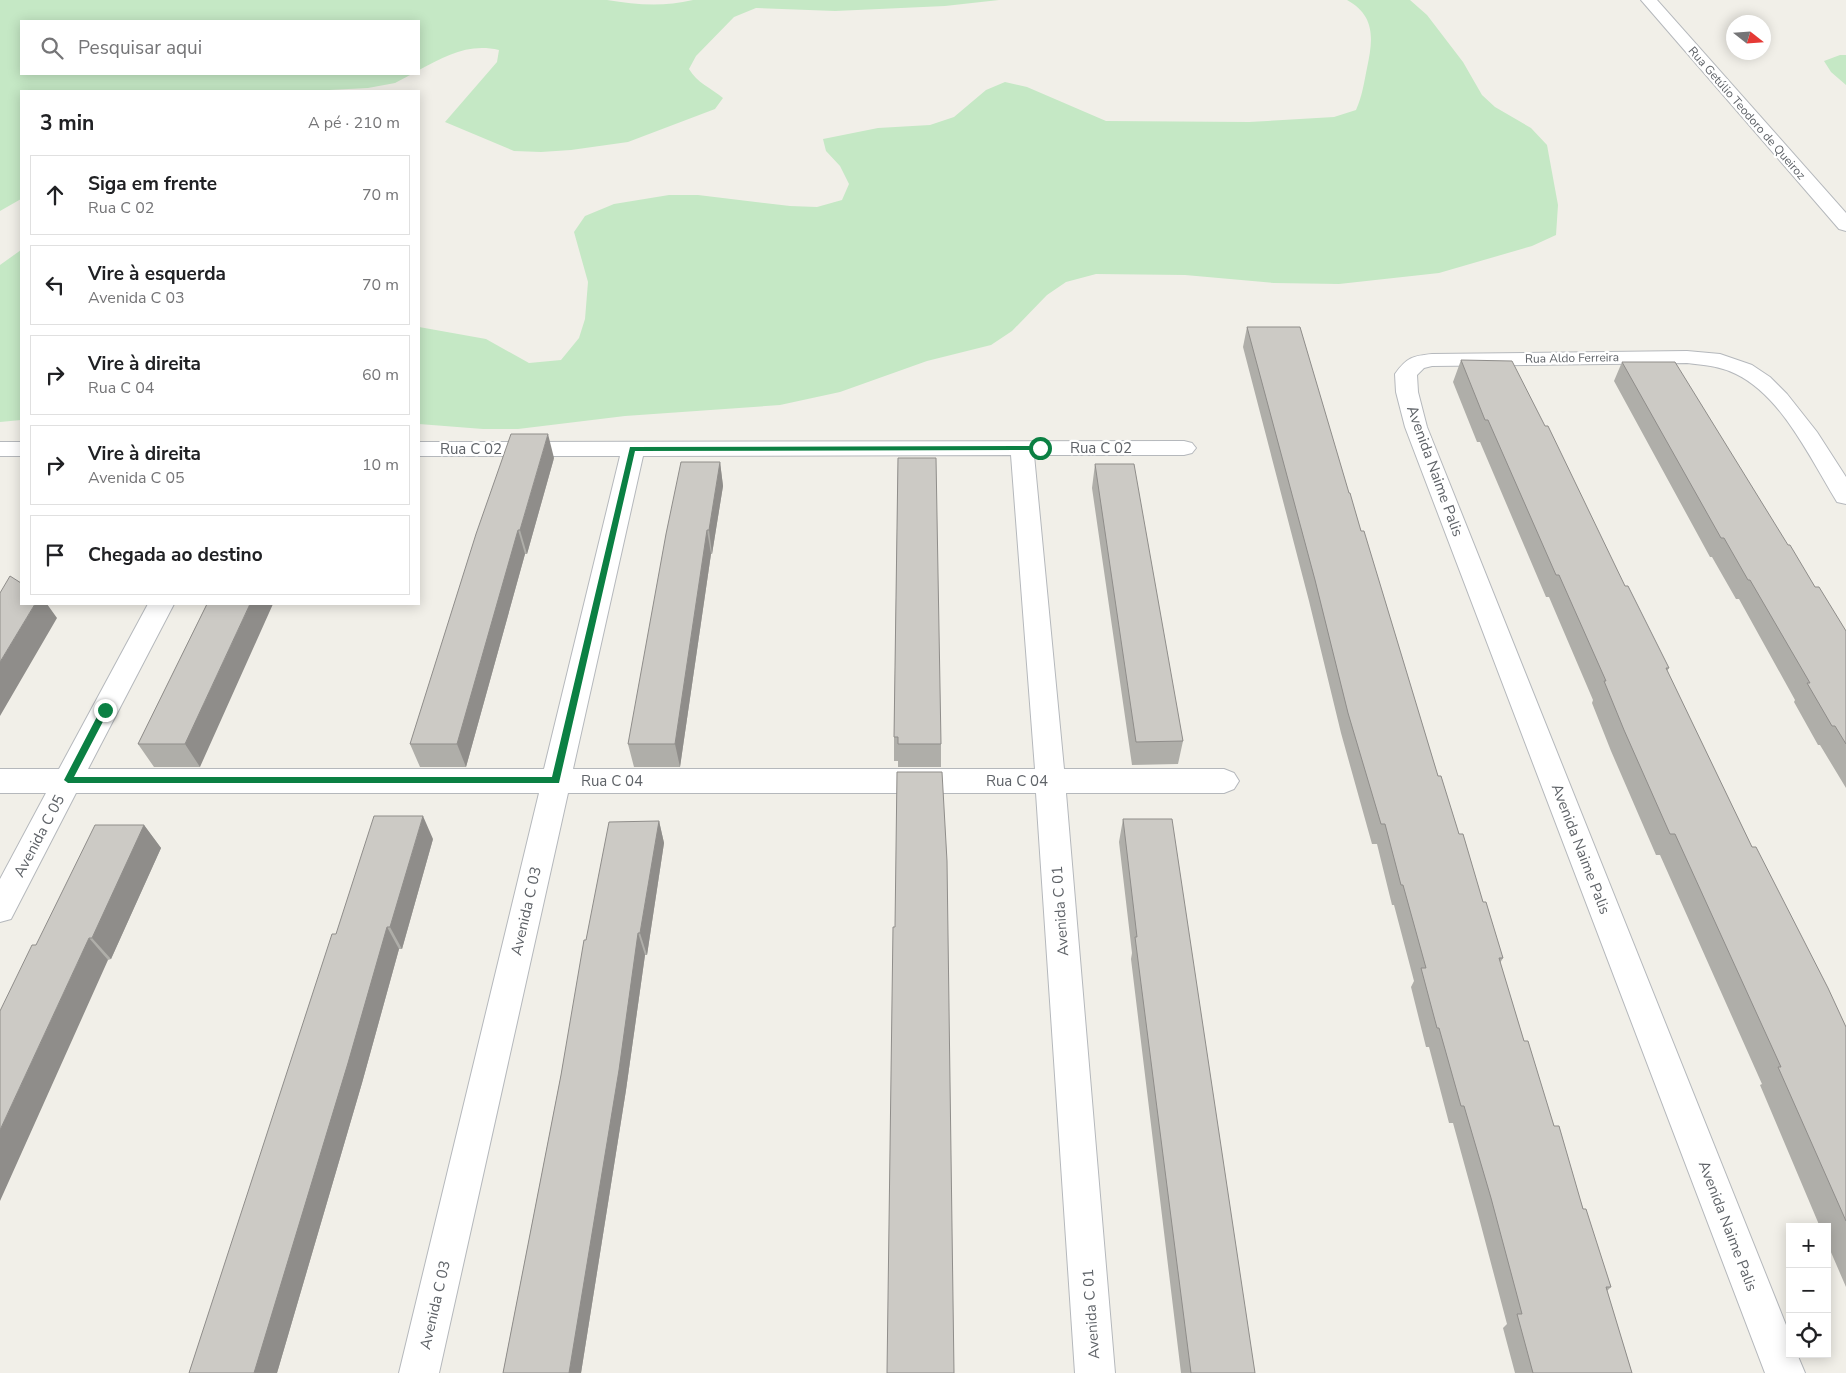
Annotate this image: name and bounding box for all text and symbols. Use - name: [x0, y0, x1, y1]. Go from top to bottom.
- north arrow: [1726, 15, 1771, 60]
- search box: [20, 20, 420, 75]
- icon: search: [38, 34, 66, 62]
- text: Pesquisar aqui: [78, 35, 202, 61]
- street label: Rua Getúlio Teodoro de Queiroz: [1685, 43, 1810, 183]
- text: 3 min: [40, 109, 94, 137]
- text: A pé · 210 m: [308, 112, 400, 134]
- text: Siga em frente: [88, 171, 217, 197]
- icon: ahead: [41, 181, 69, 209]
- text: 70 m: [362, 184, 399, 206]
- text: Rua C 02: [88, 197, 154, 219]
- text: Vire à esquerda: [88, 261, 226, 287]
- icon: left: [41, 271, 69, 299]
- text: 70 m: [362, 274, 399, 296]
- text: Avenida C 03: [88, 287, 185, 309]
- street label: Rua Aldo Ferreira: [1525, 349, 1619, 367]
- text: Vire à direita: [88, 351, 201, 377]
- icon: right: [41, 361, 69, 389]
- text: 60 m: [362, 364, 399, 386]
- text: Rua C 04: [88, 377, 154, 399]
- street label: Avenida Naime Palis: [1402, 403, 1468, 539]
- route start: [1029, 437, 1052, 460]
- street label: Rua C 02: [1070, 438, 1132, 458]
- street label: Rua C 02: [440, 439, 502, 459]
- text: Vire à direita: [88, 441, 201, 467]
- icon: right: [41, 451, 69, 479]
- text: 10 m: [362, 454, 399, 476]
- text: Avenida C 05: [88, 467, 185, 489]
- icon: arrive: [41, 541, 69, 569]
- text: Chegada ao destino: [88, 542, 263, 568]
- route end: [94, 699, 117, 722]
- street label: Rua C 04: [581, 771, 643, 791]
- street label: Rua C 04: [986, 771, 1048, 791]
- street label: Avenida Naime Palis: [1547, 781, 1615, 917]
- street label: Avenida C 05: [9, 791, 69, 881]
- street label: Avenida C 03: [506, 865, 546, 957]
- street label: Avenida C 01: [1047, 865, 1073, 957]
- street label: Avenida Naime Palis: [1694, 1158, 1762, 1294]
- map controls: [1786, 1223, 1831, 1358]
- button: +: [1786, 1223, 1831, 1268]
- street label: Avenida C 03: [415, 1259, 455, 1351]
- street label: Avenida C 01: [1078, 1268, 1104, 1360]
- button: −: [1786, 1268, 1831, 1313]
- button: locate: [1786, 1313, 1831, 1358]

